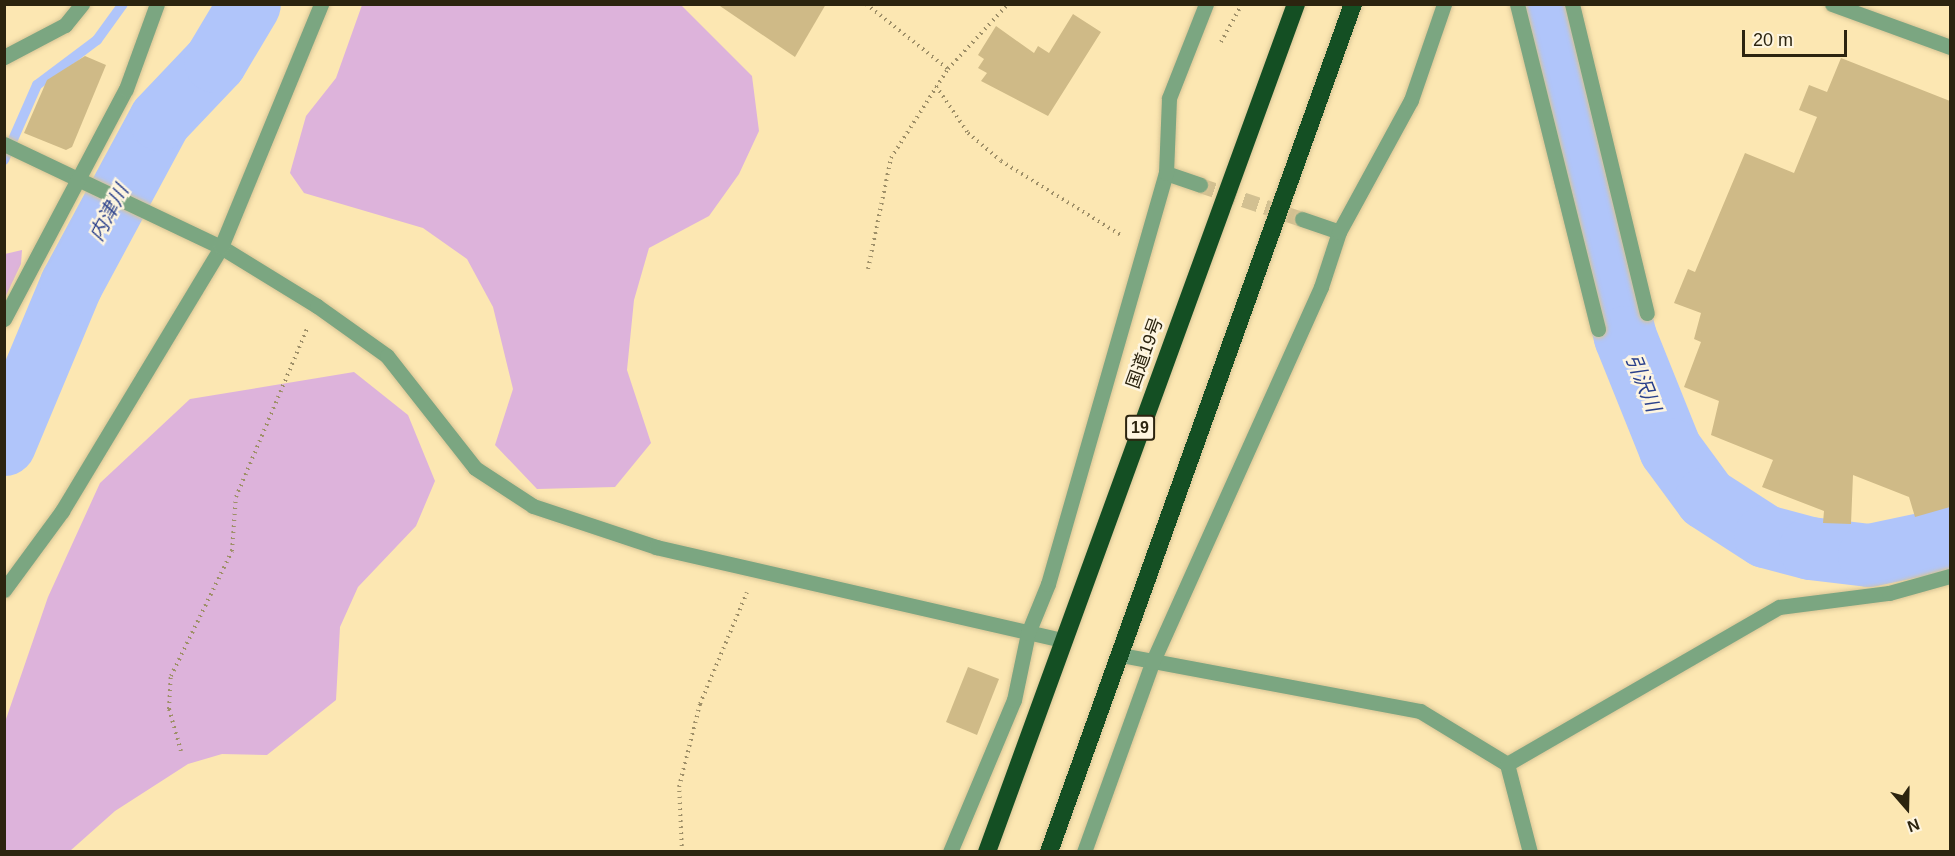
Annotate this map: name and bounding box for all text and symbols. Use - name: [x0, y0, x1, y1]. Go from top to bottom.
- scale bar: [1745, 18, 1850, 56]
- text: 20 m: [1753, 30, 1793, 50]
- water label: 内津川: [84, 181, 134, 245]
- street label: 国道19号: [1122, 315, 1168, 391]
- water label: 引沢川: [1621, 351, 1665, 415]
- road number: 19: [1125, 415, 1155, 441]
- north arrow: [1877, 778, 1937, 838]
- text: N: [1905, 815, 1922, 835]

